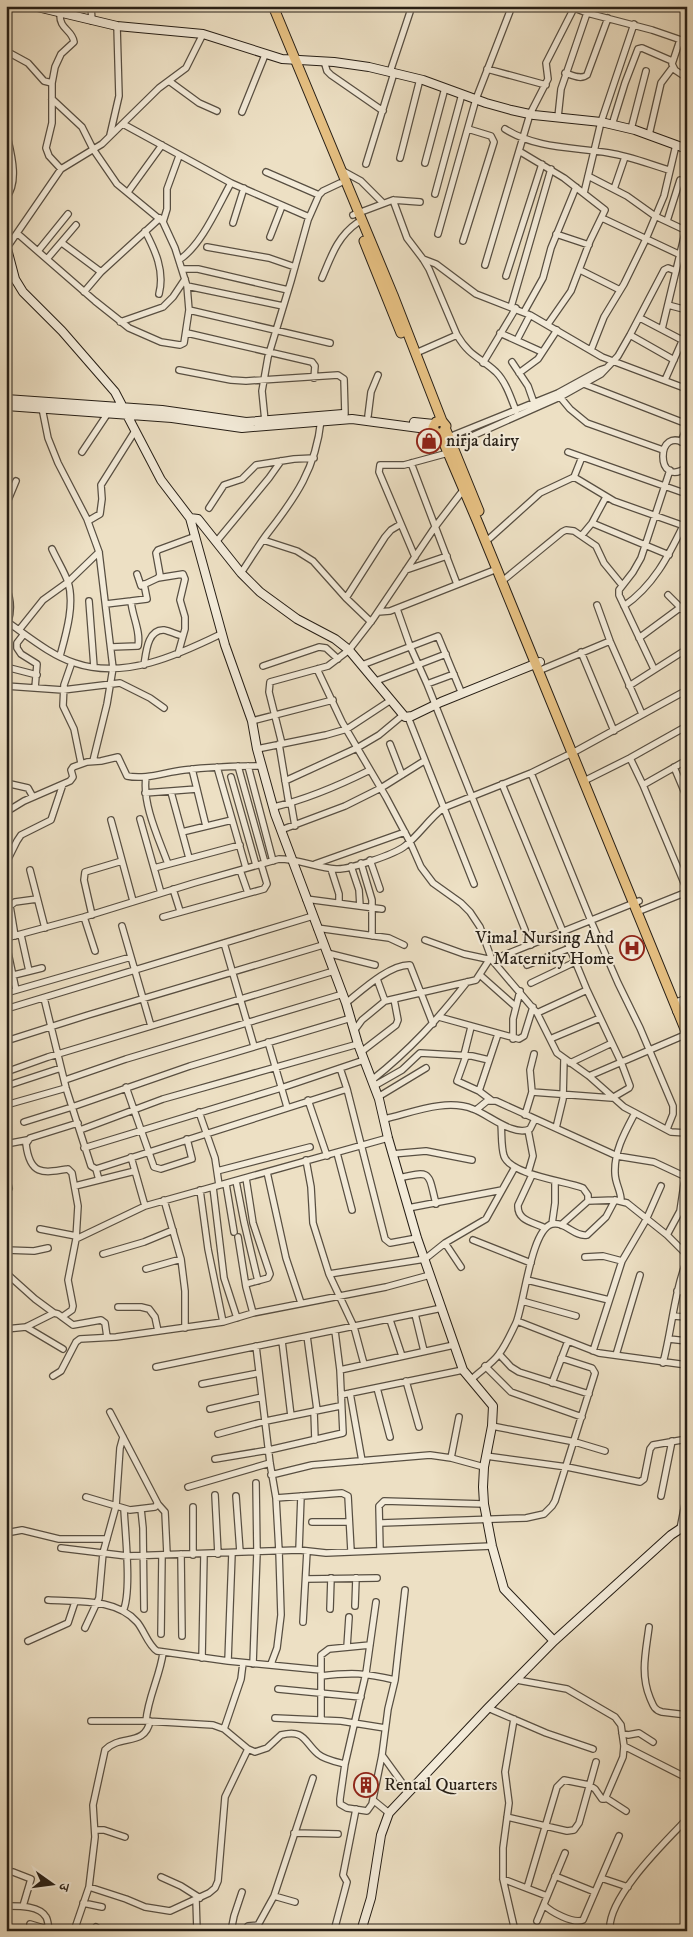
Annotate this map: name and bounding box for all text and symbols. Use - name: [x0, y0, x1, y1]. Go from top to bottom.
- shop icon: nirja dairy: [416, 428, 442, 454]
- place label: nirja dairy: [446, 430, 520, 452]
- place label: Vimal Nursing And Maternity Home: [474, 927, 614, 970]
- hospital icon: Vimal Nursing And Maternity Home: [619, 935, 645, 961]
- building icon: Rental Quarters: [353, 1772, 379, 1798]
- place label: Rental Quarters: [384, 1774, 498, 1796]
- north arrow: [28, 1860, 78, 1910]
- text: उ: [54, 1880, 73, 1893]

